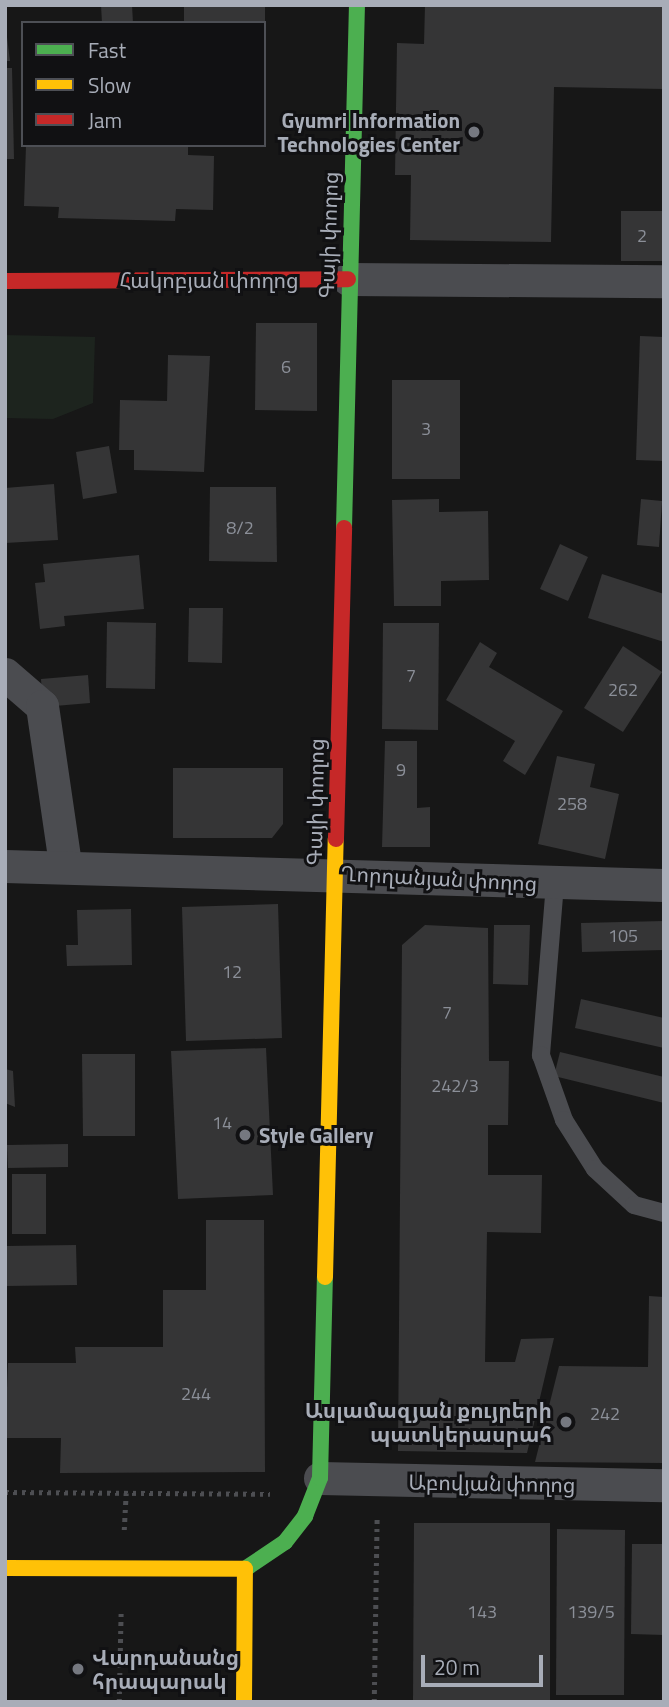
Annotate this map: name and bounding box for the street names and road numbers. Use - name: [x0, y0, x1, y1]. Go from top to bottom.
- street label: Գայի փողոց: [313, 171, 343, 299]
- street label: Հակոբյան փողոց: [119, 267, 299, 293]
- street label: Գայի փողոց: [301, 738, 329, 866]
- street label: Ղորղանյան փողոց: [340, 860, 538, 896]
- street label: Աբովյան փողոց: [408, 1469, 576, 1497]

